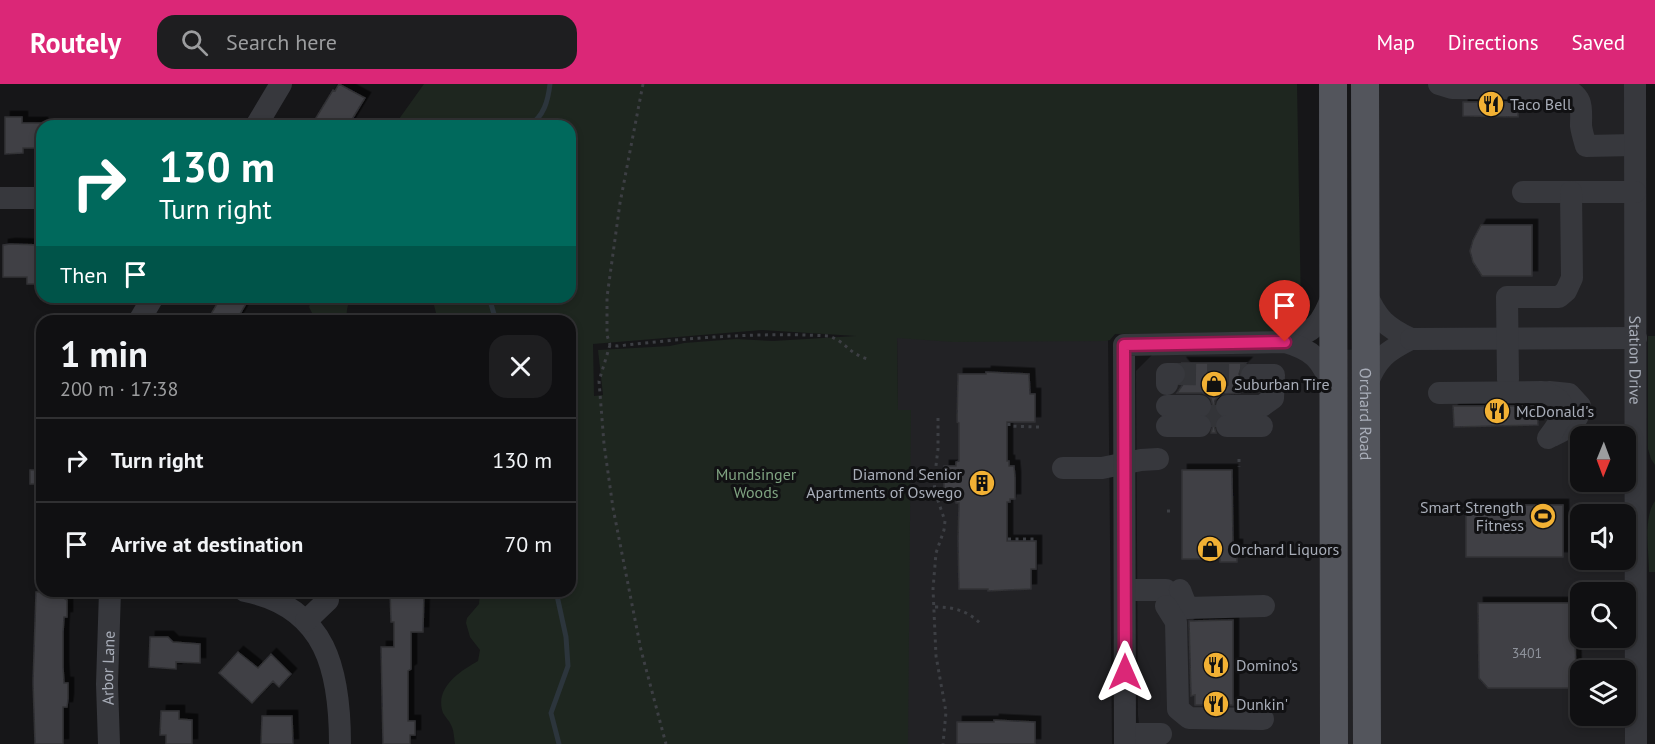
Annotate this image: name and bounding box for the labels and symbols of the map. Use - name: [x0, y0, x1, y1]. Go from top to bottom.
- restaurant icon: Taco Bell: [1476, 89, 1506, 119]
- place label: Taco Bell: [1510, 94, 1572, 114]
- pin: [1259, 280, 1310, 342]
- street label: Station Drive: [1625, 315, 1645, 405]
- street label: Orchard Road: [1356, 368, 1376, 460]
- shop icon: Suburban Tire: [1199, 369, 1229, 399]
- place label: Suburban Tire: [1234, 374, 1330, 394]
- restaurant icon: McDonald's: [1482, 396, 1512, 426]
- place label: McDonald's: [1516, 401, 1594, 421]
- north arrow: [1570, 426, 1636, 492]
- park label: Mundsinger Woods: [716, 464, 797, 502]
- place label: Diamond Senior Apartments of Oswego: [806, 464, 963, 502]
- building icon: Diamond Senior Apartments of Oswego: [967, 468, 997, 498]
- place label: Smart Strength Fitness: [1420, 497, 1524, 535]
- sports icon: Smart Strength Fitness: [1528, 501, 1558, 531]
- shop icon: Orchard Liquors: [1195, 534, 1225, 564]
- place label: Orchard Liquors: [1230, 539, 1339, 559]
- street label: Arbor Lane: [97, 630, 119, 706]
- position arrow: [1093, 640, 1157, 704]
- house number: 3401: [1512, 644, 1542, 662]
- restaurant icon: Domino's: [1201, 650, 1231, 680]
- place label: Domino's: [1236, 655, 1298, 675]
- restaurant icon: Dunkin': [1201, 689, 1231, 719]
- place label: Dunkin': [1236, 694, 1288, 714]

